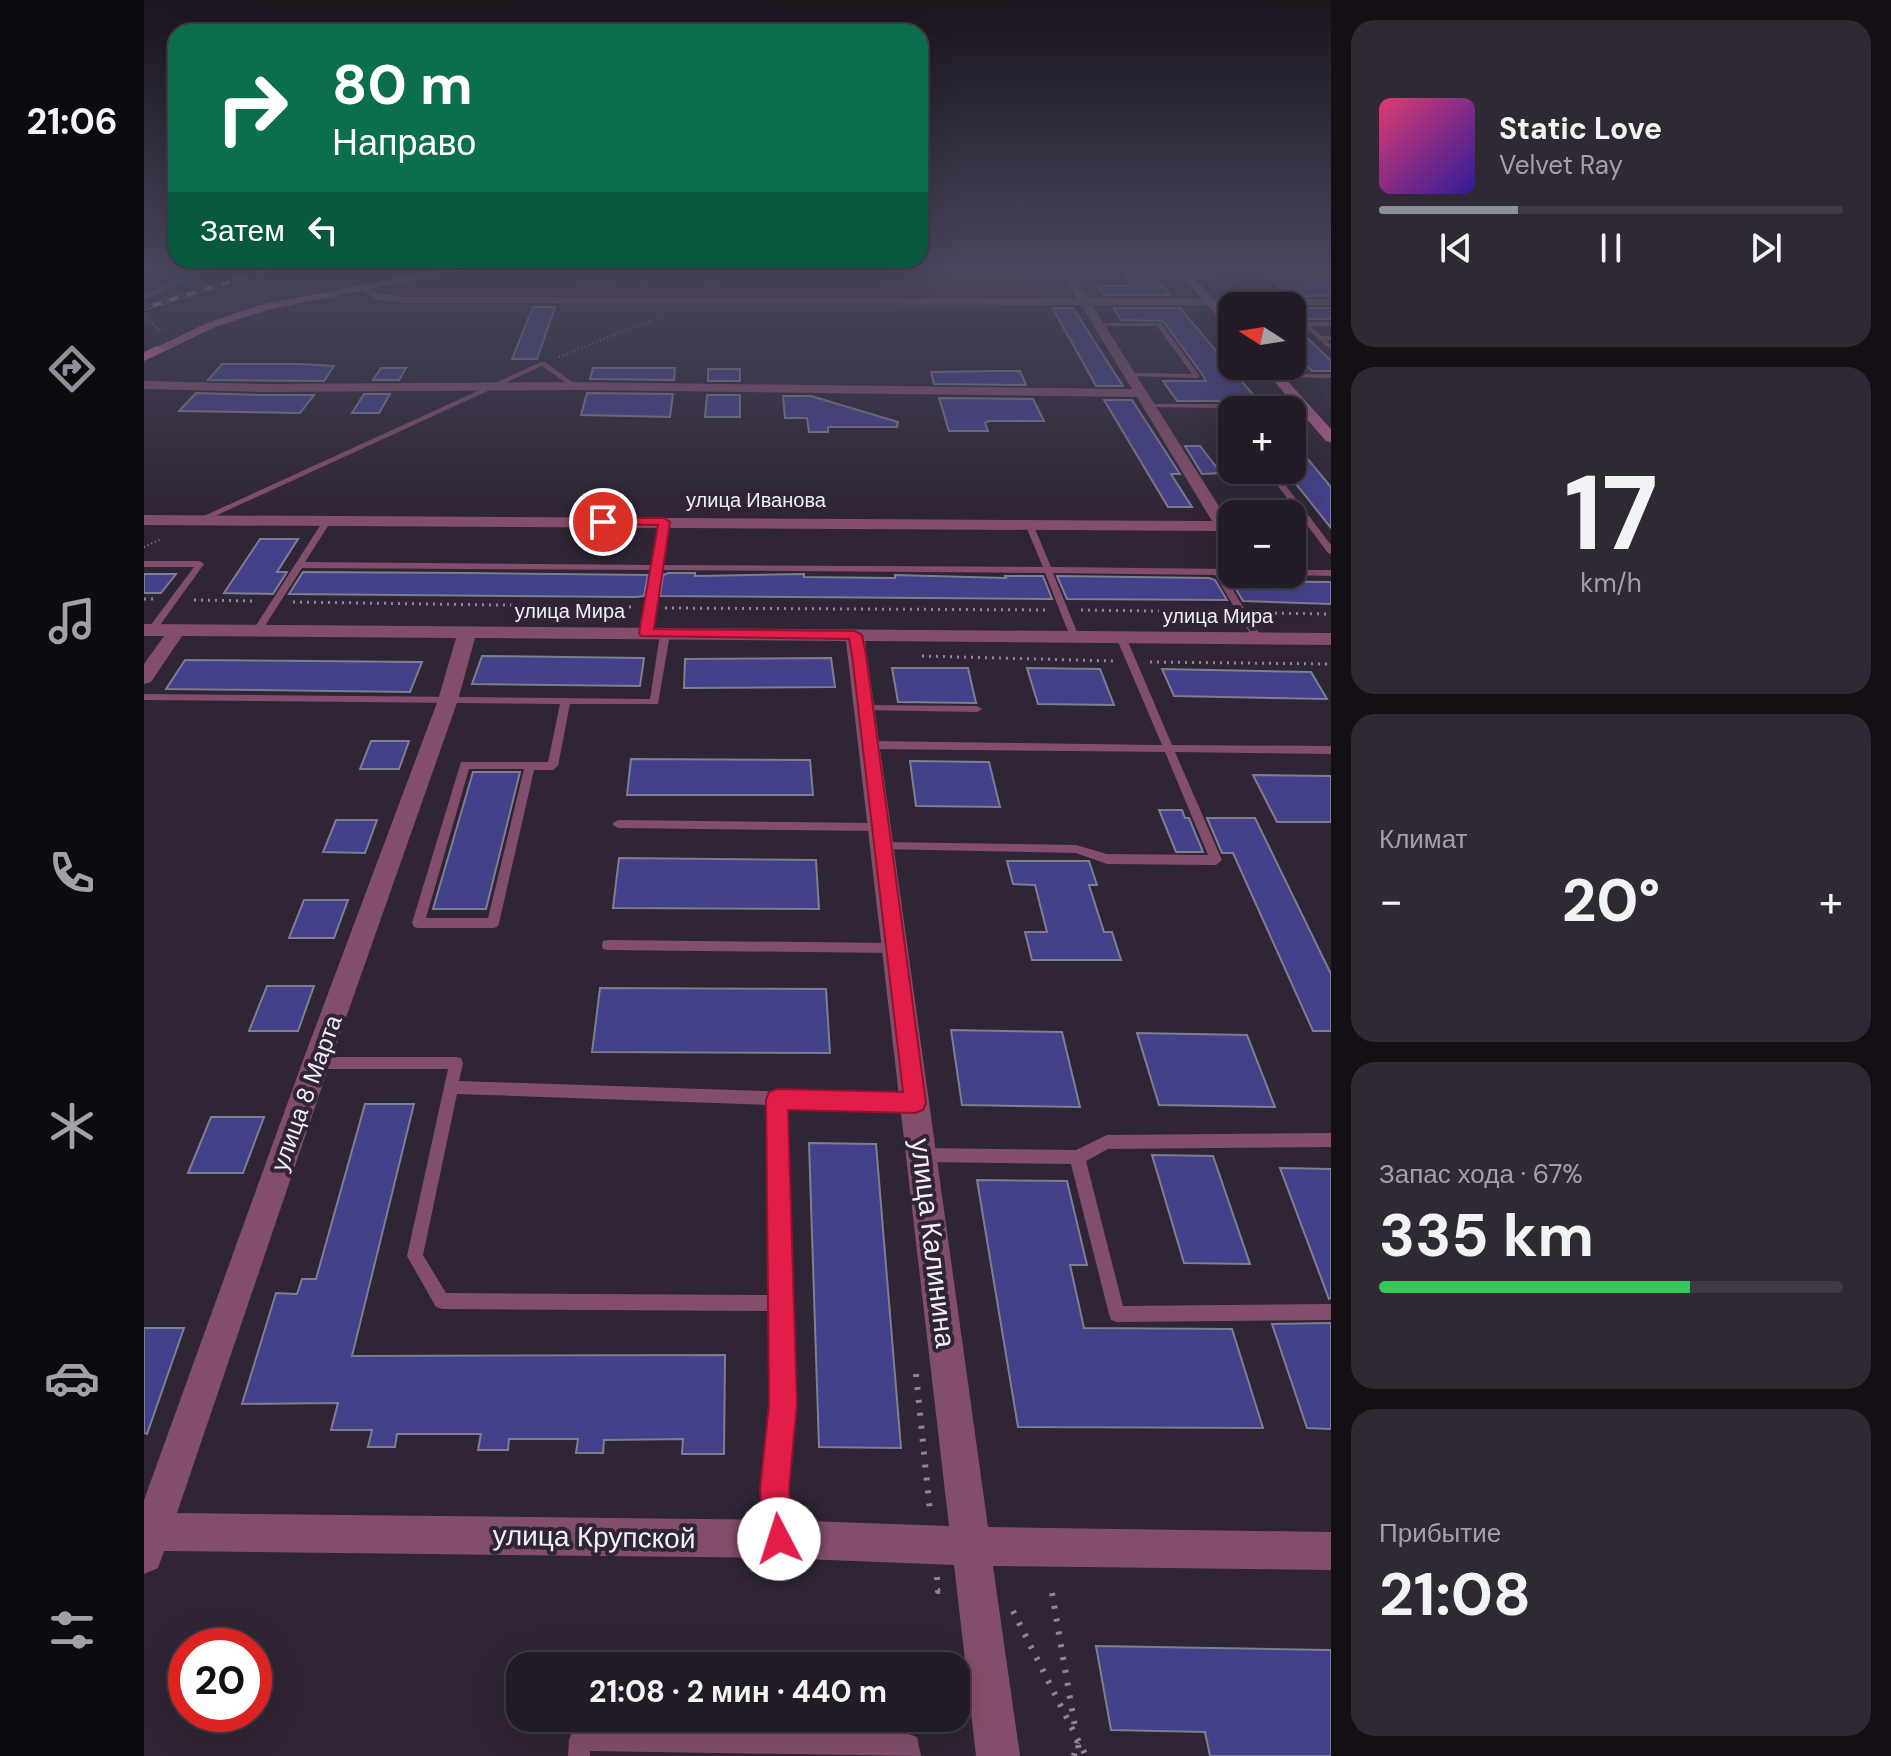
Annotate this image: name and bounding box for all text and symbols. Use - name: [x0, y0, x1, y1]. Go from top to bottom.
- text: 80 m: [332, 48, 473, 121]
- icon: right: [200, 56, 304, 160]
- text: 21:06: [26, 98, 118, 145]
- text: Static Love: [1499, 109, 1662, 148]
- text: Направо: [332, 119, 476, 166]
- text: Velvet Ray: [1499, 148, 1623, 182]
- icon: left: [301, 208, 345, 252]
- text: Затем: [200, 211, 285, 250]
- icon: previous: [1434, 226, 1478, 270]
- icon: pause: [1589, 226, 1633, 270]
- icon: next: [1744, 226, 1788, 270]
- north arrow: [1218, 292, 1306, 380]
- map controls: [1218, 292, 1306, 588]
- icon: directions: [44, 341, 100, 397]
- button: +: [1218, 396, 1306, 484]
- text: 17: [1564, 446, 1658, 581]
- street label: улица Иванова: [686, 487, 827, 513]
- pin: [569, 488, 637, 556]
- icon: arrive: [581, 500, 625, 544]
- button: −: [1218, 500, 1306, 588]
- text: km/h: [1580, 566, 1642, 600]
- icon: music: [44, 593, 100, 649]
- street label: улица Мира: [515, 598, 626, 624]
- street label: улица Мира: [1163, 603, 1274, 629]
- text: Климат: [1379, 822, 1468, 856]
- icon: phone: [44, 845, 100, 901]
- text: 20°: [1562, 861, 1660, 940]
- text: −: [1379, 872, 1403, 930]
- text: +: [1819, 872, 1843, 930]
- street label: улица 8 Марта: [263, 1010, 349, 1175]
- icon: climate: [44, 1098, 100, 1154]
- street label: улица Калинина: [902, 1136, 964, 1350]
- text: Запас хода · 67%: [1379, 1157, 1583, 1191]
- text: 335 km: [1379, 1196, 1594, 1275]
- icon: car: [44, 1350, 100, 1406]
- position arrow: [737, 1497, 821, 1581]
- text: Прибытие: [1379, 1516, 1501, 1550]
- street label: улица Крупской: [492, 1517, 696, 1557]
- text: 21:08: [1379, 1555, 1531, 1634]
- icon: filters: [44, 1602, 100, 1658]
- speed limit sign: 20: [168, 1628, 272, 1732]
- text: 21:08 · 2 мин · 440 m: [589, 1672, 887, 1711]

